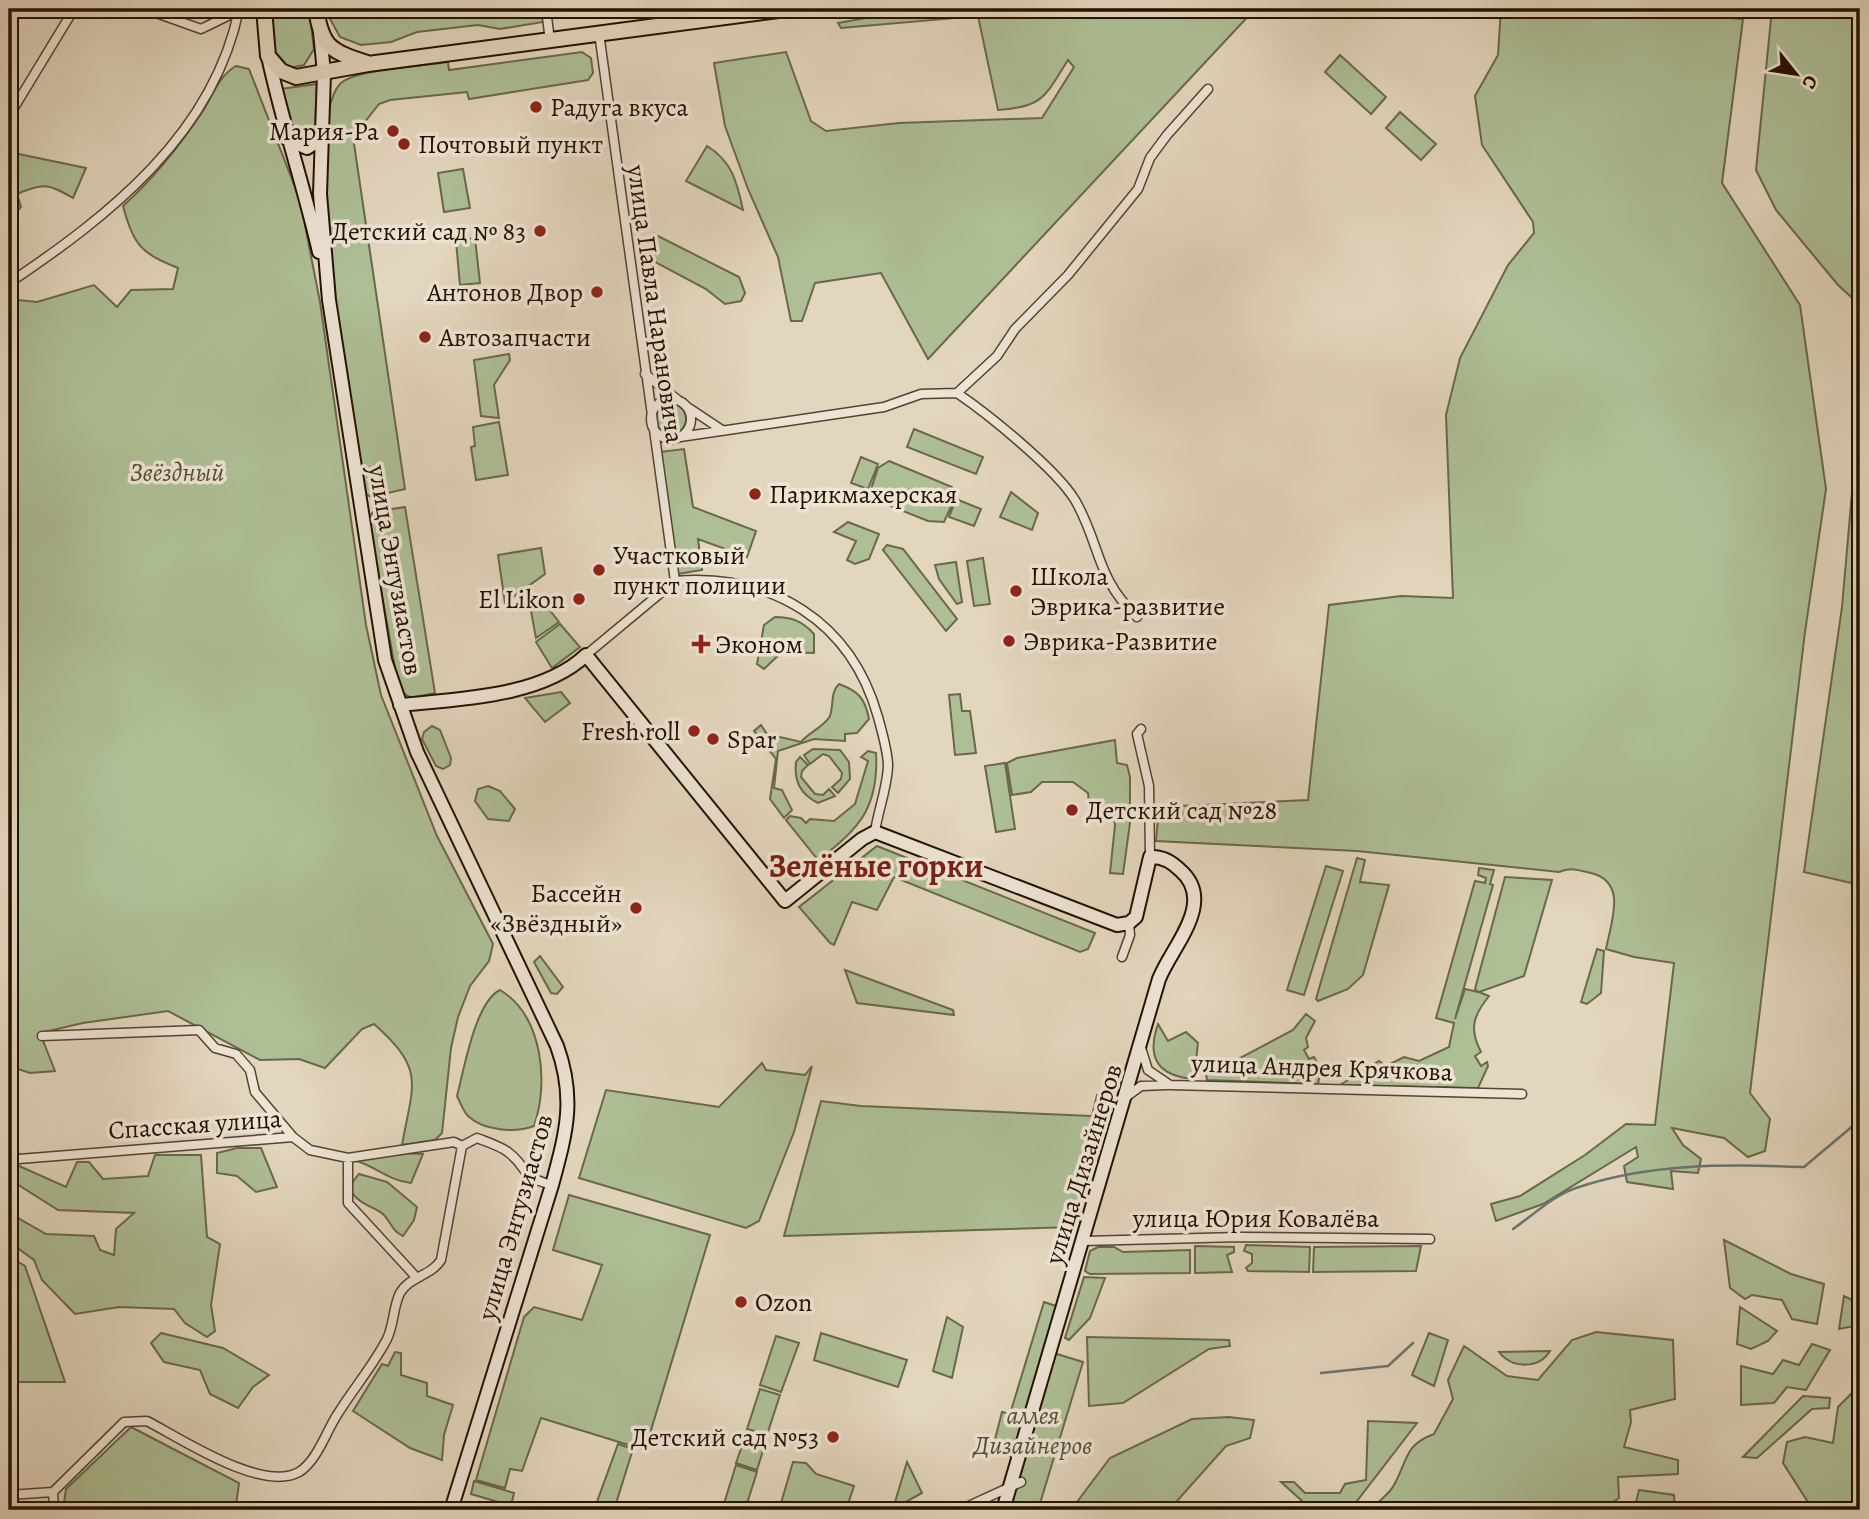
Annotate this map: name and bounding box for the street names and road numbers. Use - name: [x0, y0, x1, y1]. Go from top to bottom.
- street label: улица Павла Нарановича: [618, 162, 692, 446]
- street label: улица Энтузиастов: [360, 461, 431, 678]
- street label: улица Андрея Крячкова: [1190, 1045, 1453, 1090]
- street label: улица Дизайнеров: [1036, 1060, 1131, 1270]
- street label: Спасская улица: [107, 1101, 283, 1148]
- street label: улица Энтузиастов: [469, 1110, 562, 1325]
- street label: улица Юрия Ковалёва: [1132, 1201, 1379, 1236]

